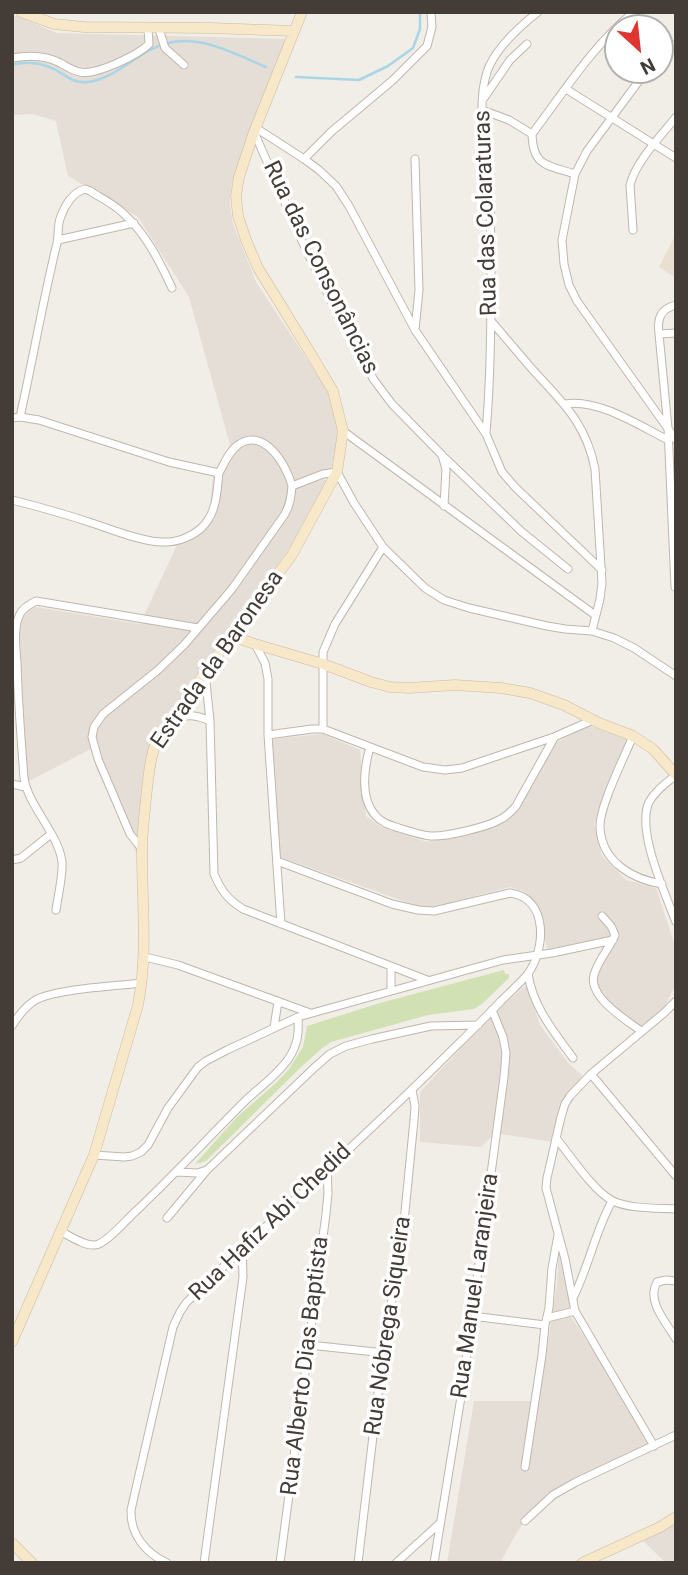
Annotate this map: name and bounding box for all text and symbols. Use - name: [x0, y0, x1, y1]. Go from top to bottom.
- north arrow: [604, 14, 674, 84]
- text: N: [637, 53, 659, 80]
- street label: Rua das Colaraturas: [470, 110, 504, 316]
- street label: Rua das Consonâncias: [256, 157, 384, 379]
- street label: Estrada da Baronesa: [146, 565, 290, 755]
- street label: Rua Hafiz Abi Chedid: [184, 1139, 358, 1307]
- street label: Rua Manuel Laranjeira: [447, 1172, 505, 1400]
- street label: Rua Nóbrega Siqueira: [360, 1215, 418, 1437]
- street label: Rua Alberto Dias Baptista: [276, 1235, 336, 1497]

